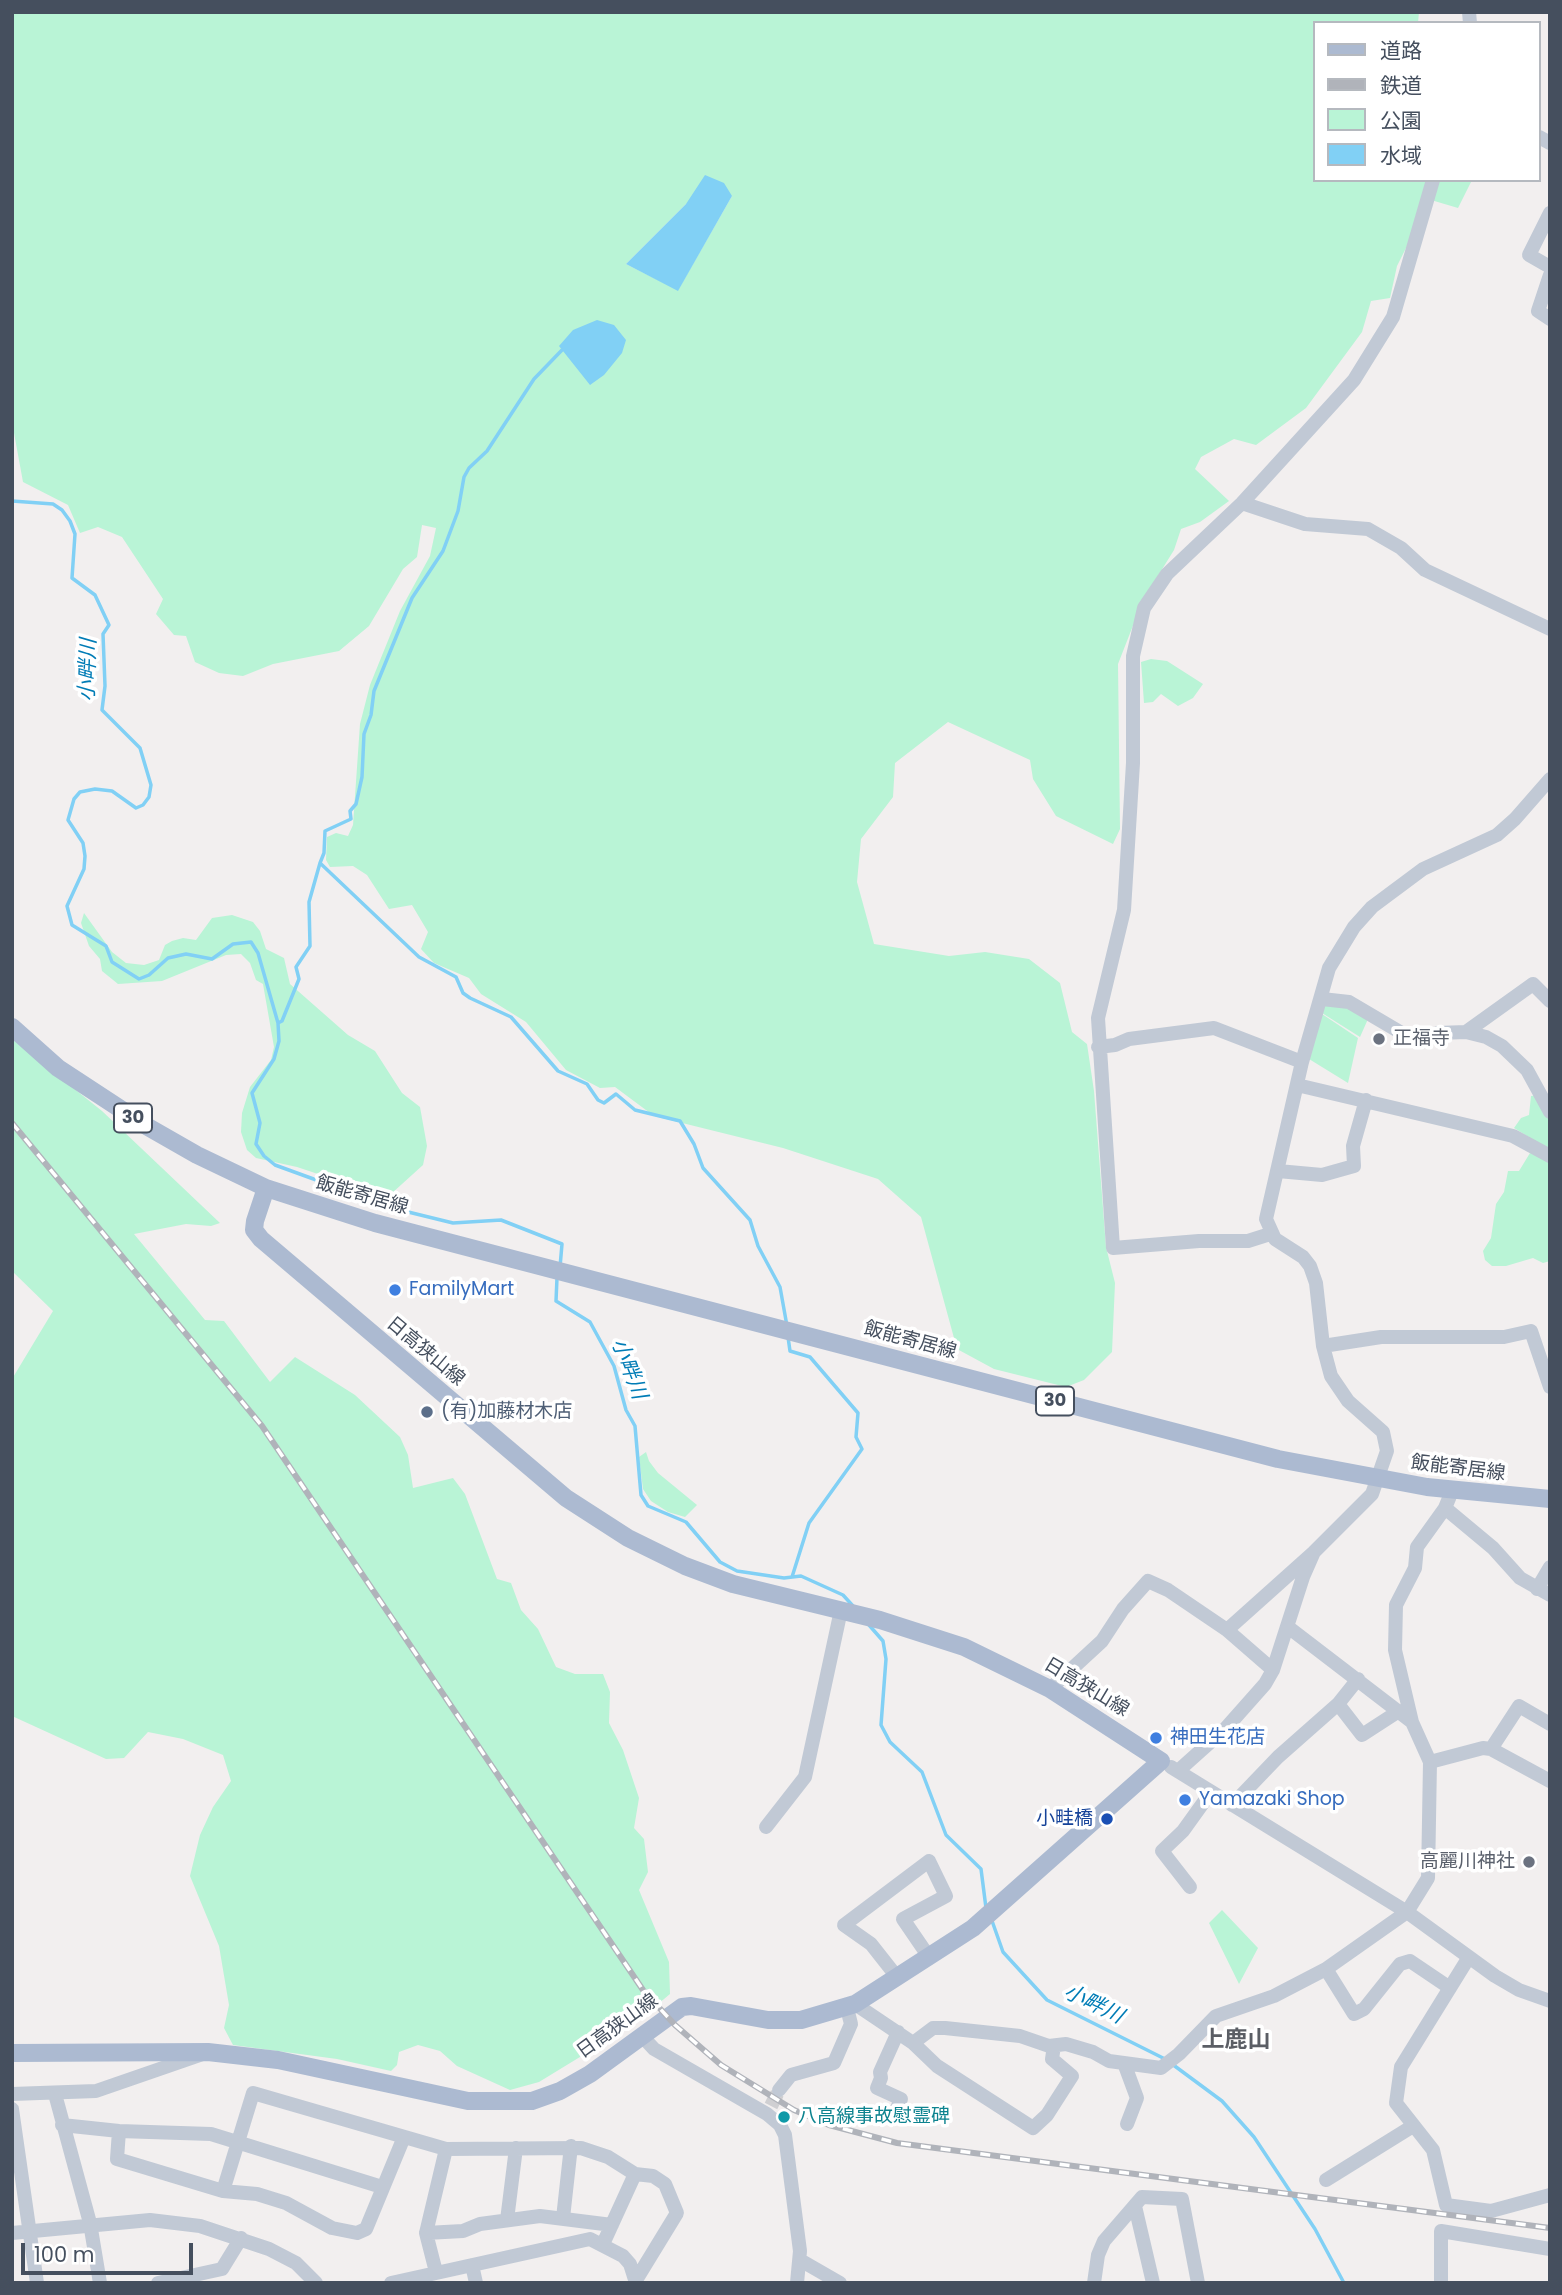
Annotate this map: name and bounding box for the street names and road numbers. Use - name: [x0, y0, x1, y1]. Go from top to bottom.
- road number: 30: [114, 1104, 152, 1133]
- street label: 飯能寄居線: [313, 1172, 411, 1220]
- street label: 日高狭山線: [381, 1313, 469, 1391]
- street label: 飯能寄居線: [861, 1318, 959, 1364]
- road number: 30: [1036, 1386, 1074, 1416]
- street label: 飯能寄居線: [1409, 1452, 1507, 1486]
- street label: 日高狭山線: [1039, 1654, 1133, 1722]
- street label: 日高狭山線: [573, 1990, 663, 2064]

